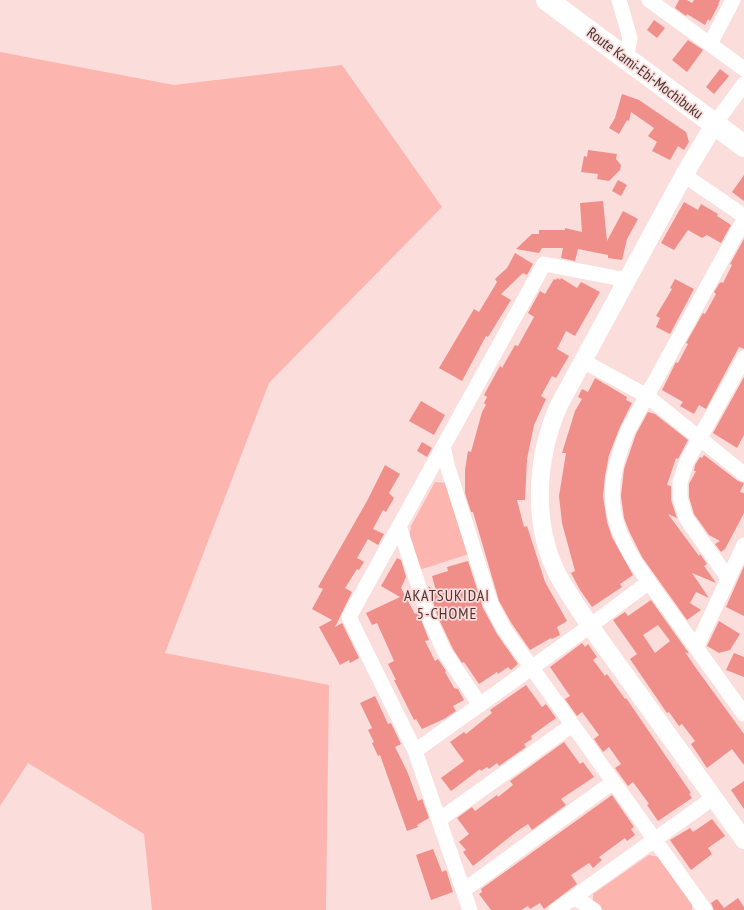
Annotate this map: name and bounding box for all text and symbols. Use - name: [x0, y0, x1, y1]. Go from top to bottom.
- street label: Route Kami-Ebi-Mochibuku: [583, 23, 707, 122]
- district label: AKATSUKIDAI 5-CHOME: [404, 585, 490, 623]

